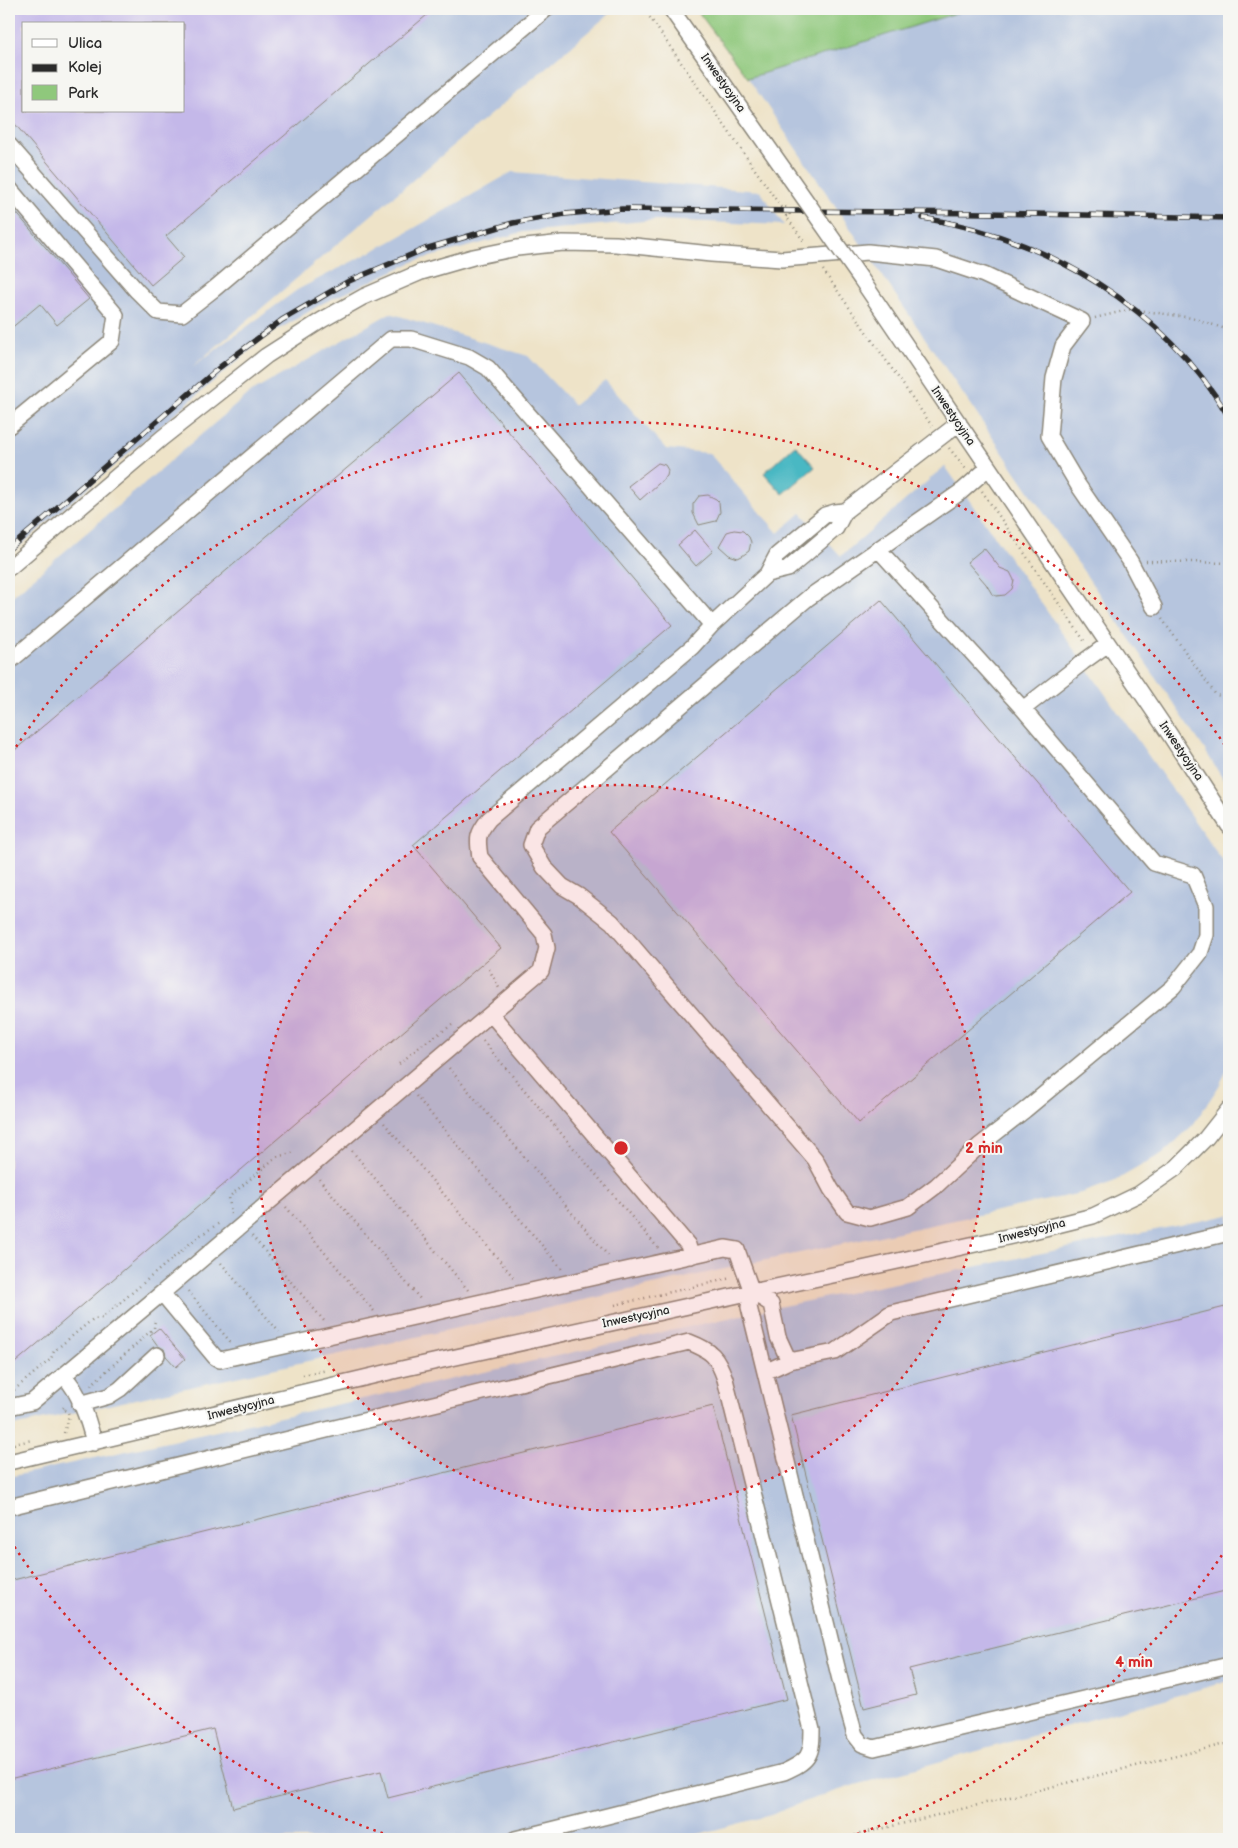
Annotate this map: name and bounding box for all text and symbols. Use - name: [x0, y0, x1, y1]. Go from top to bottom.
- legend: [22, 22, 185, 112]
- text: Ulica: [68, 34, 102, 53]
- street label: Inwestycyjna: [697, 51, 749, 115]
- text: Kolej: [68, 58, 102, 77]
- text: Park: [68, 84, 99, 103]
- street label: Inwestycyjna: [928, 383, 978, 449]
- street label: Inwestycyjna: [1156, 718, 1206, 784]
- centre of rings: [612, 1139, 630, 1157]
- text: 2 min: [965, 1139, 1003, 1158]
- street label: Inwestycyjna: [997, 1215, 1067, 1247]
- street label: Inwestycyjna: [601, 1303, 671, 1331]
- street label: Inwestycyjna: [206, 1392, 276, 1424]
- text: 4 min: [1115, 1653, 1153, 1672]

